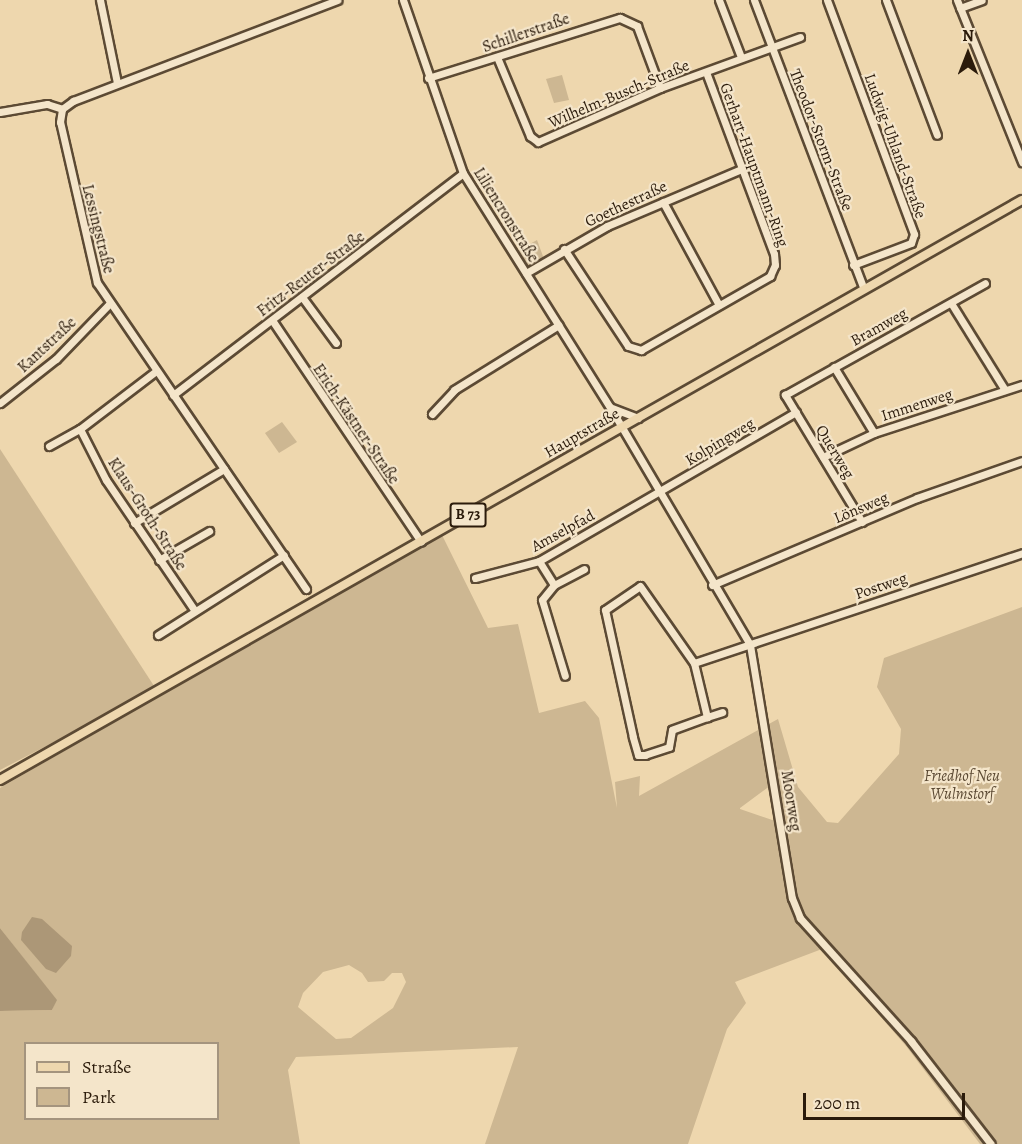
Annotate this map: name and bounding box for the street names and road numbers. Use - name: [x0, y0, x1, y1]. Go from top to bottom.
- street label: Schillerstraße: [480, 9, 572, 57]
- street label: Wilhelm-Busch-Straße: [546, 56, 692, 132]
- street label: Theodor-Storm-Straße: [785, 66, 857, 214]
- street label: Ludwig-Uhland-Straße: [860, 71, 930, 221]
- street label: Gerhart-Hauptmann-Ring: [715, 80, 793, 250]
- street label: Liliencronstraße: [469, 164, 543, 266]
- street label: Goethestraße: [582, 177, 670, 231]
- street label: Lessingstraße: [78, 182, 118, 276]
- street label: Fritz-Reuter-Straße: [253, 227, 369, 321]
- street label: Bramweg: [847, 304, 911, 350]
- street label: Kantstraße: [14, 313, 80, 377]
- street label: Erich-Kästner-Straße: [309, 360, 403, 488]
- street label: Immenweg: [879, 384, 955, 426]
- street label: Hauptstraße: [541, 404, 623, 462]
- street label: Kolpingweg: [682, 414, 758, 470]
- street label: Querweg: [811, 422, 859, 482]
- street label: Klaus-Groth-Straße: [103, 454, 191, 574]
- street label: Lönsweg: [831, 488, 891, 528]
- road number: B 73: [448, 503, 488, 527]
- street label: Amselpfad: [528, 506, 598, 556]
- street label: Postweg: [852, 568, 910, 604]
- street label: Moorweg: [777, 769, 805, 833]

